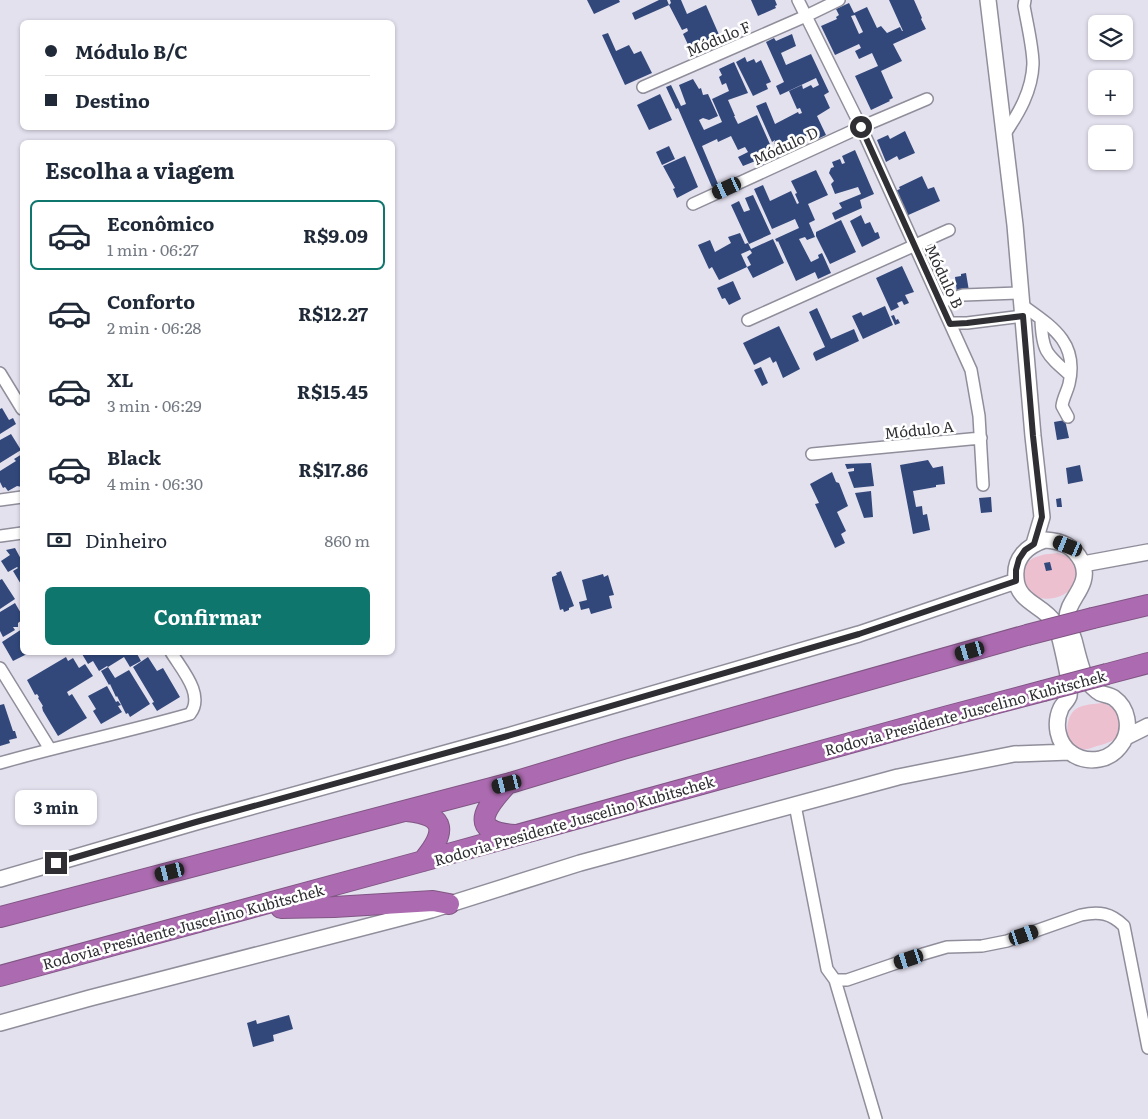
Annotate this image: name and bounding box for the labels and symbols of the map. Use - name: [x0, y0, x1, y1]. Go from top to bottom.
- street label: Módulo F: [682, 14, 754, 62]
- route start: [850, 116, 872, 138]
- street label: Módulo D: [748, 120, 822, 170]
- car: [710, 175, 743, 201]
- street label: Módulo B: [920, 240, 970, 312]
- street label: Módulo A: [883, 414, 955, 444]
- car: [1051, 533, 1084, 559]
- car: [953, 640, 986, 662]
- street label: Rodovia Presidente Juscelino Kubitschek: [822, 663, 1109, 761]
- street label: Rodovia Presidente Juscelino Kubitschek: [431, 769, 718, 871]
- car: [490, 773, 523, 795]
- callout: 3 min: [15, 790, 97, 826]
- route end: [45, 852, 67, 874]
- car: [153, 861, 186, 883]
- street label: Rodovia Presidente Juscelino Kubitschek: [40, 877, 327, 975]
- car: [1007, 923, 1040, 947]
- car: [892, 947, 925, 971]

